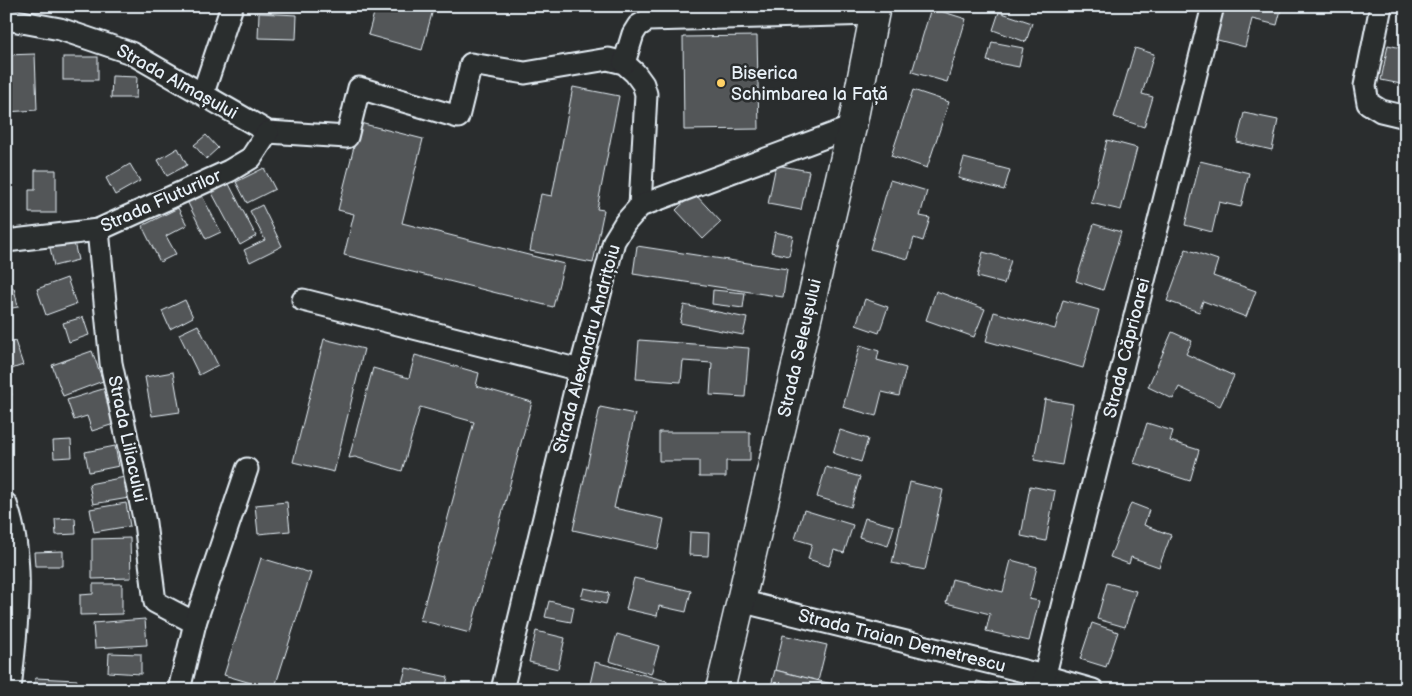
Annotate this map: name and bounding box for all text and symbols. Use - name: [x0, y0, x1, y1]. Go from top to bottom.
- street label: Strada Almașului: [113, 40, 241, 124]
- place label: Biserica Schimbarea la Față: [731, 63, 888, 105]
- marker: Biserica Schimbarea la Față: [715, 77, 727, 89]
- street label: Strada Fluturilor: [98, 165, 225, 237]
- street label: Strada Alexandru Andrițoiu: [549, 242, 625, 456]
- street label: Strada Căprioarei: [1099, 276, 1155, 420]
- street label: Strada Seleușului: [774, 277, 826, 419]
- street label: Strada Liliacului: [103, 374, 151, 504]
- street label: Strada Traian Demetrescu: [796, 605, 1008, 677]

